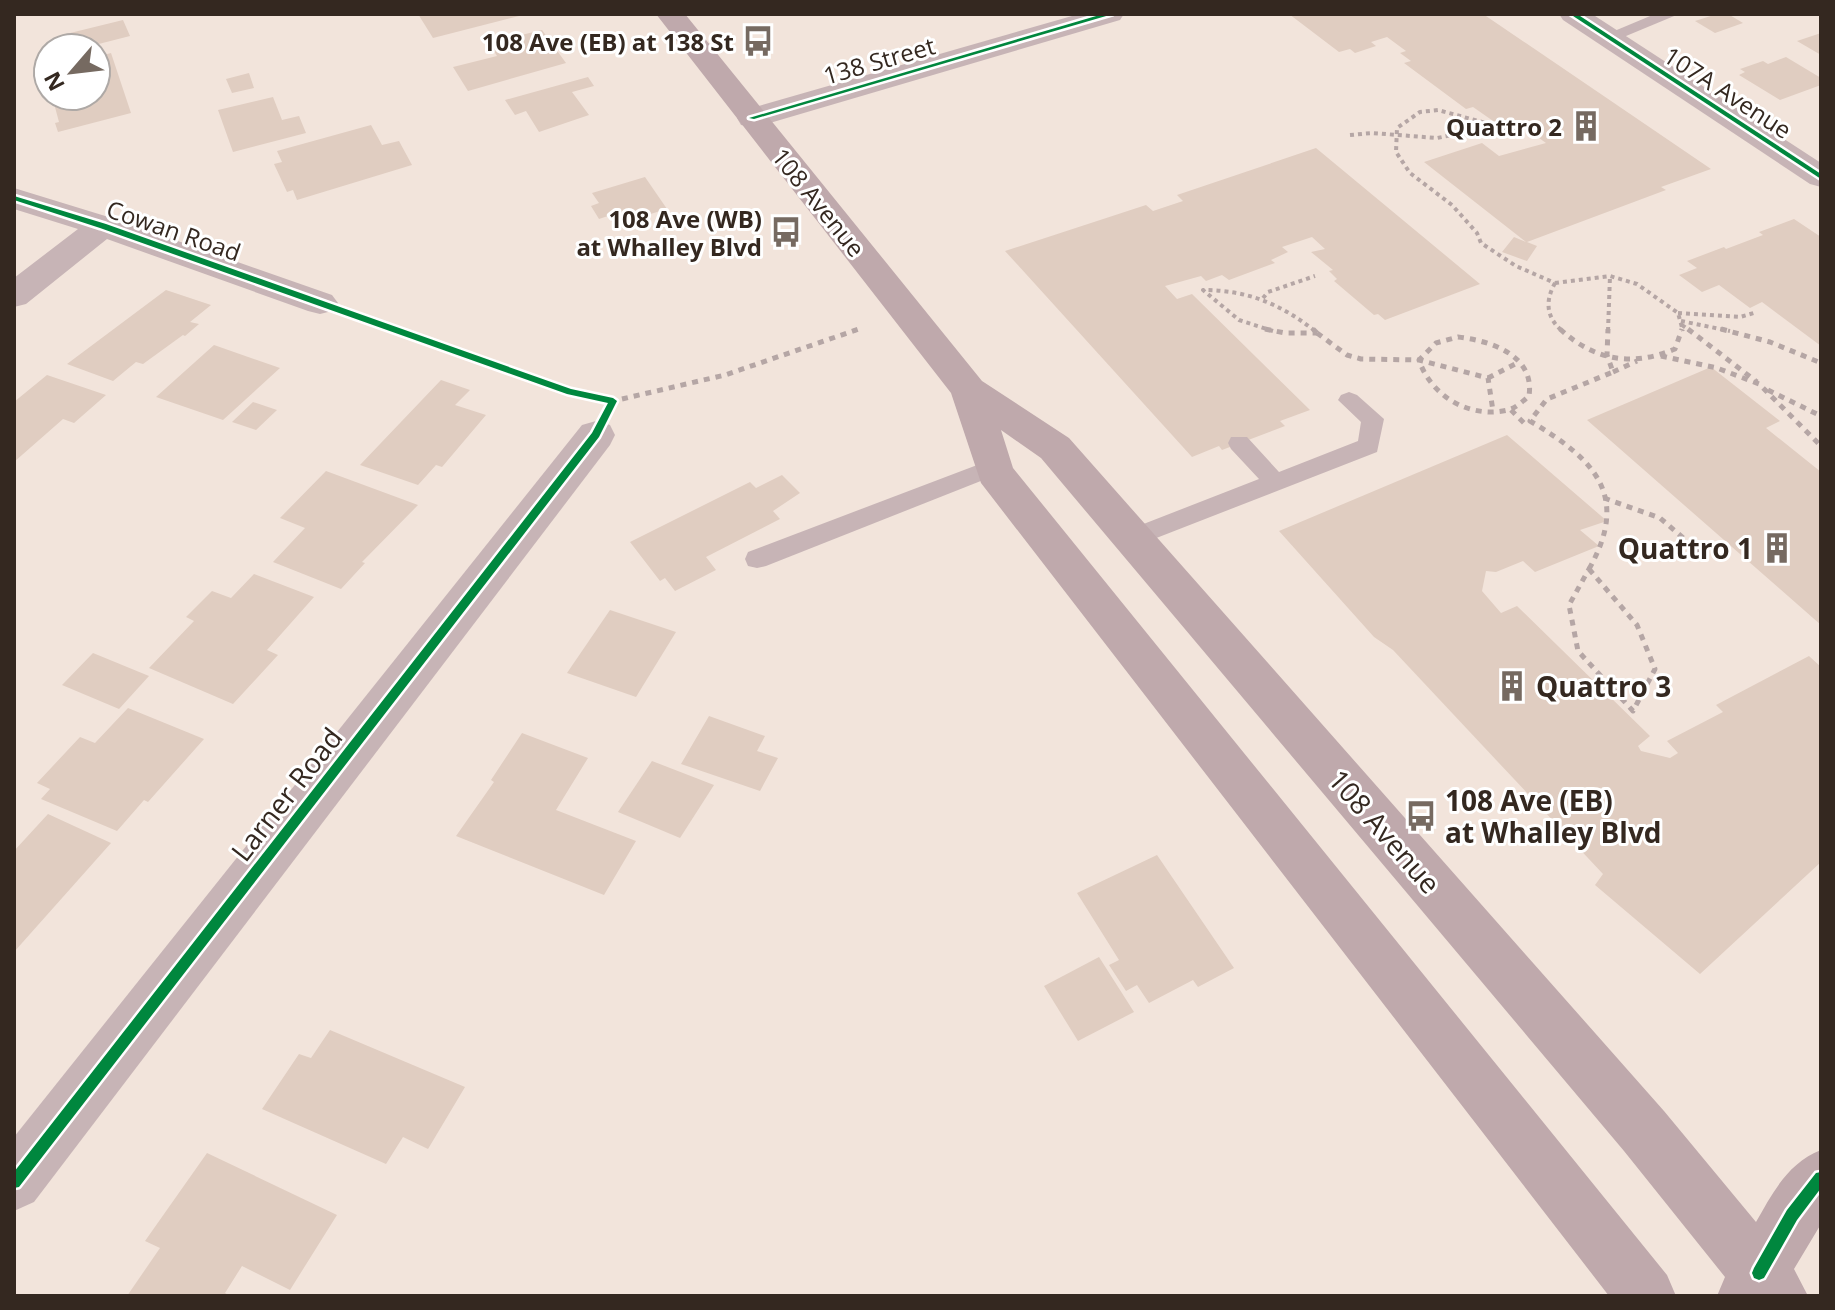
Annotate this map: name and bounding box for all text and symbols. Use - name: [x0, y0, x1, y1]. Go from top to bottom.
- bus stop icon: 108 Ave (EB) at 138 St: [741, 24, 775, 58]
- place label: 108 Ave (EB) at 138 St: [482, 25, 734, 58]
- street label: 138 Street: [819, 28, 939, 92]
- north arrow: [32, 32, 112, 112]
- street label: 107A Avenue: [1658, 38, 1798, 146]
- text: N: [36, 67, 71, 97]
- building icon: Quattro 2: [1569, 109, 1603, 143]
- place label: Quattro 2: [1446, 110, 1562, 143]
- street label: 108 Avenue: [765, 141, 873, 263]
- street label: Cowan Road: [103, 192, 245, 268]
- place label: 108 Ave (WB) at Whalley Blvd: [576, 202, 762, 263]
- bus stop icon: 108 Ave (WB) at Whalley Blvd: [769, 215, 803, 249]
- place label: Quattro 1: [1618, 529, 1753, 567]
- building icon: Quattro 1: [1760, 531, 1794, 565]
- place label: Quattro 3: [1536, 667, 1671, 705]
- building icon: Quattro 3: [1495, 669, 1529, 703]
- street label: Larner Road: [222, 719, 350, 869]
- street label: 108 Avenue: [1321, 761, 1449, 901]
- place label: 108 Ave (EB) at Whalley Blvd: [1445, 781, 1662, 851]
- bus stop icon: 108 Ave (EB) at Whalley Blvd: [1404, 799, 1438, 833]

